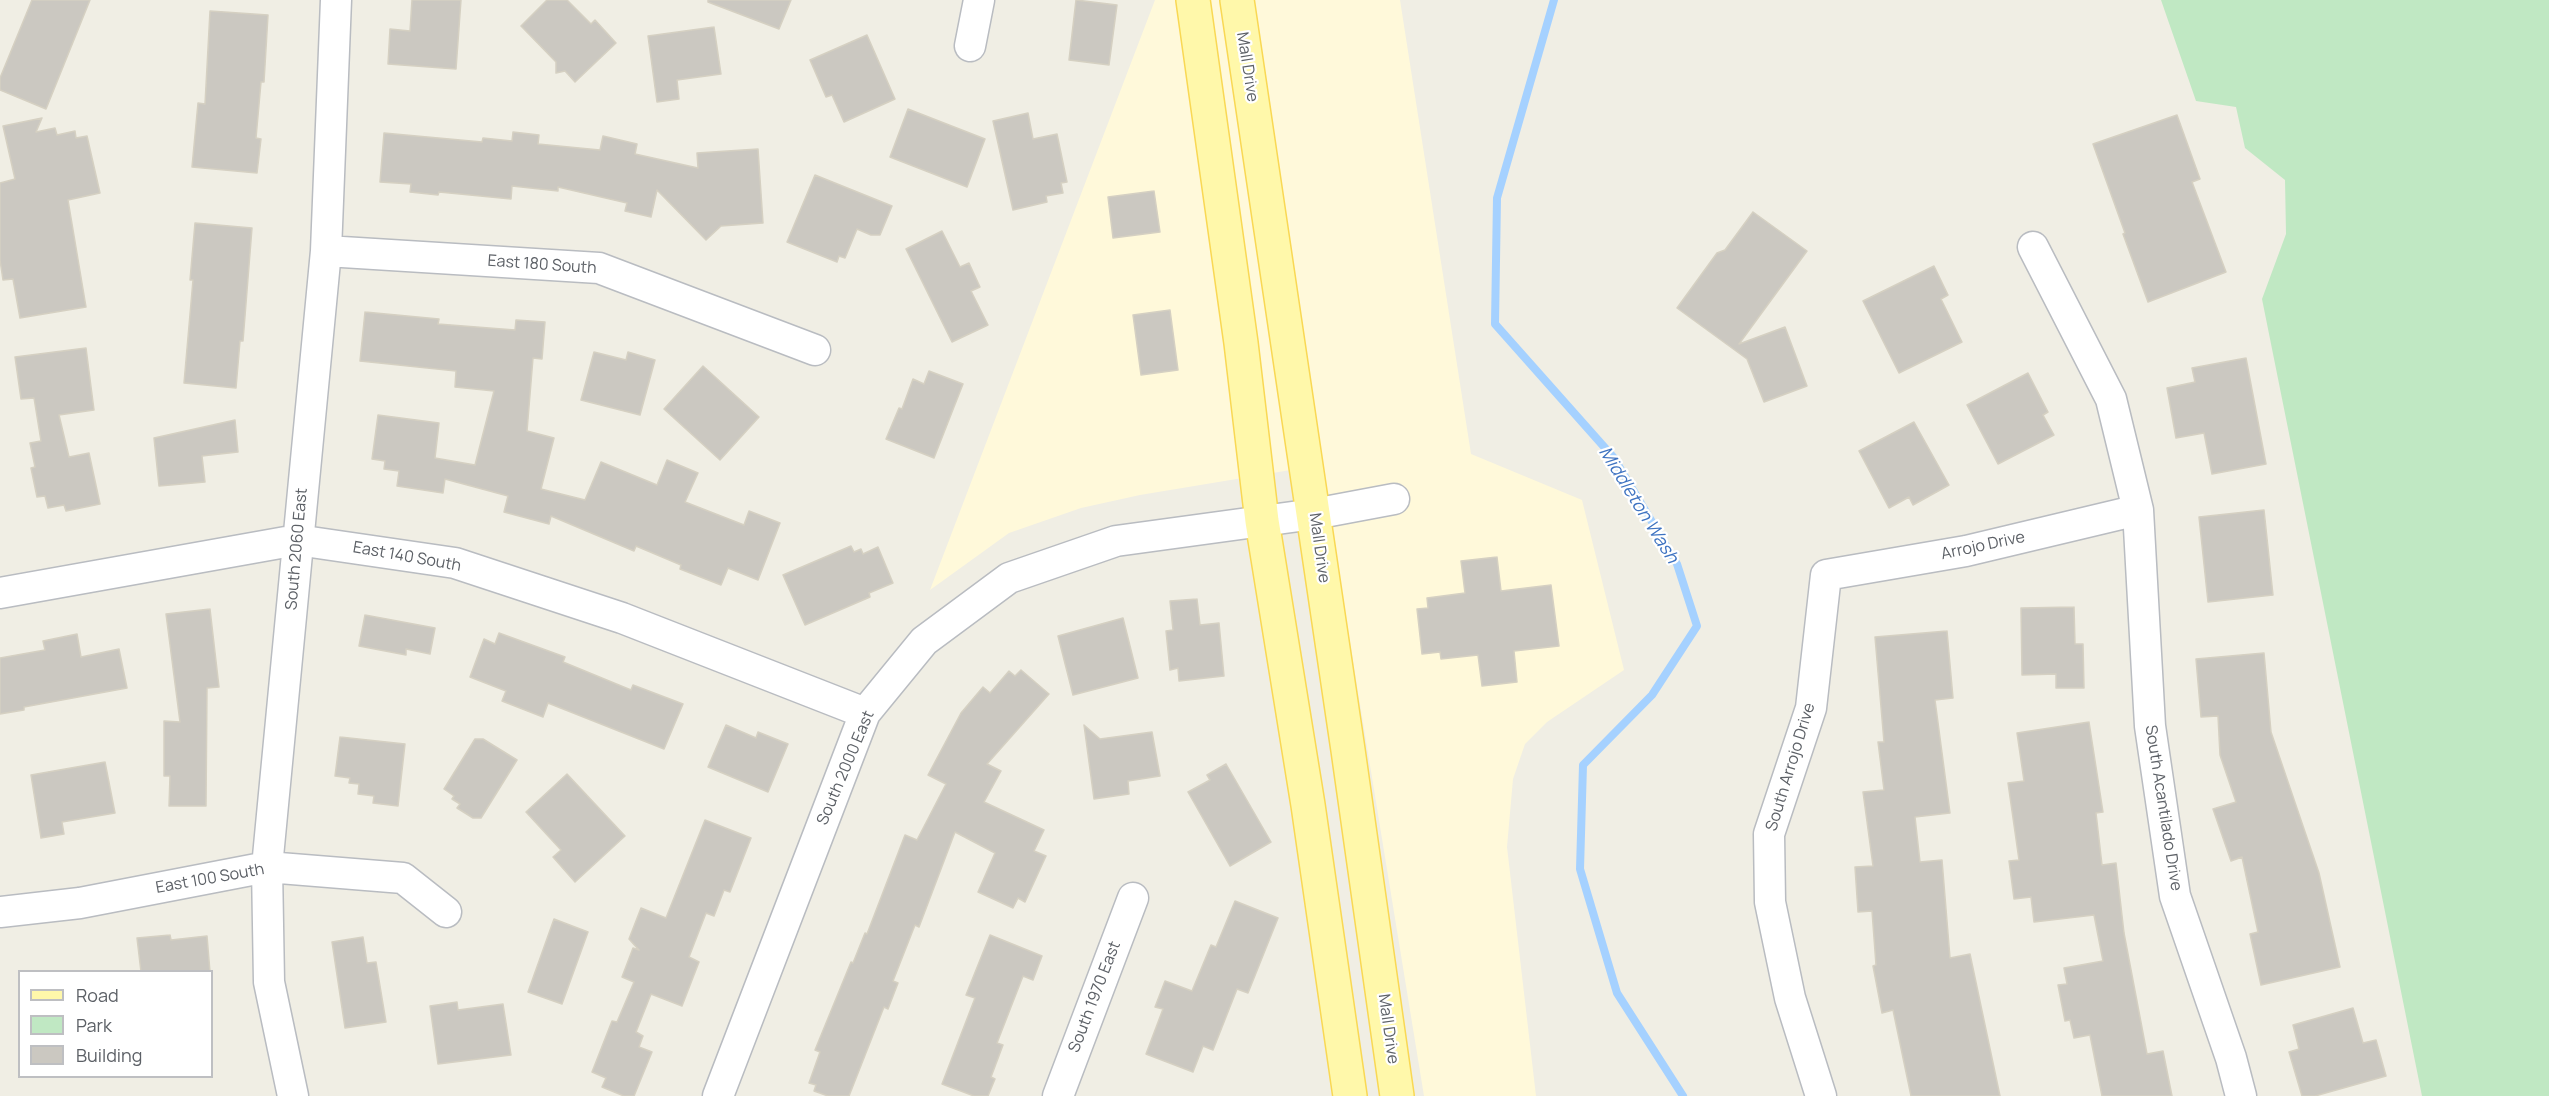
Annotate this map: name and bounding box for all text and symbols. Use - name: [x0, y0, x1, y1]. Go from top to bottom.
- street label: Mall Drive: [1232, 31, 1262, 103]
- street label: East 180 South: [487, 252, 597, 278]
- water label: Middleton Wash: [1594, 443, 1682, 567]
- street label: South 2060 East: [282, 487, 312, 611]
- street label: Mall Drive: [1305, 512, 1333, 584]
- street label: Arrojo Drive: [1939, 528, 2027, 564]
- street label: East 140 South: [351, 538, 463, 576]
- street label: South Arrojo Drive: [1762, 701, 1820, 833]
- street label: South 2000 East: [813, 708, 879, 828]
- street label: South Acantilado Drive: [2140, 724, 2186, 892]
- street label: East 100 South: [154, 860, 266, 898]
- street label: South 1970 East: [1065, 939, 1125, 1055]
- legend: [18, 970, 213, 1078]
- text: Road: [76, 983, 119, 1007]
- street label: Mall Drive: [1374, 993, 1402, 1065]
- text: Park: [76, 1013, 112, 1037]
- text: Building: [76, 1043, 142, 1067]

